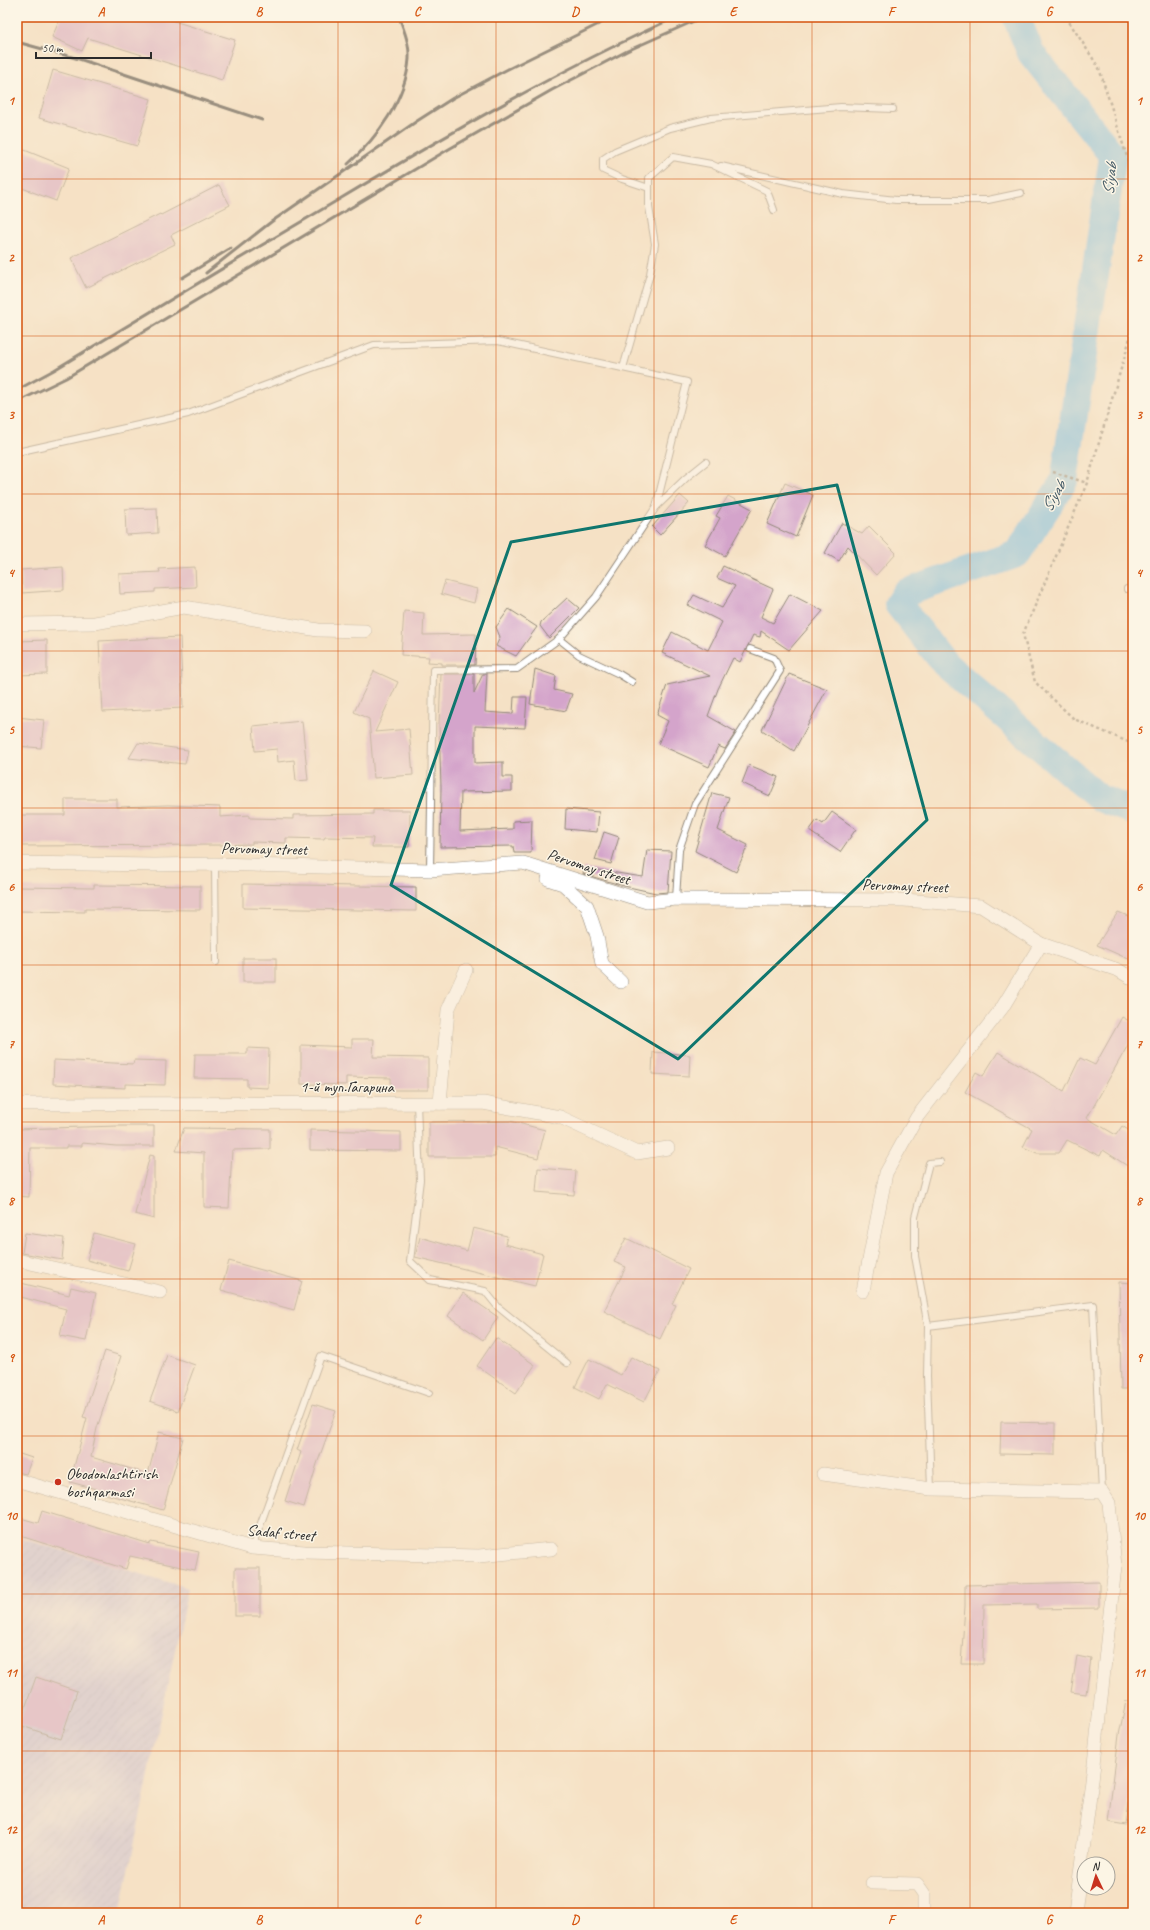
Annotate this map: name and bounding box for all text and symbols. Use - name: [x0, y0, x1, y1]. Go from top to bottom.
- text: A: [98, 4, 106, 20]
- text: B: [256, 4, 264, 20]
- text: C: [414, 4, 422, 20]
- text: D: [571, 4, 580, 20]
- text: E: [730, 4, 739, 20]
- text: F: [888, 4, 897, 20]
- text: G: [1046, 4, 1054, 20]
- scale bar: [36, 34, 151, 60]
- text: 50 m: [42, 40, 64, 56]
- text: 1: [8, 93, 16, 109]
- text: 1: [1136, 93, 1144, 109]
- water label: Siyab: [1097, 159, 1122, 196]
- text: 2: [8, 250, 15, 266]
- text: 2: [1136, 250, 1143, 266]
- text: 3: [8, 407, 15, 423]
- text: 3: [1136, 407, 1143, 423]
- water label: Siyab: [1036, 475, 1072, 515]
- text: 4: [8, 565, 16, 581]
- text: 4: [1136, 565, 1144, 581]
- text: 5: [8, 722, 15, 738]
- text: 5: [1136, 722, 1143, 738]
- street label: Pervomay street: [221, 838, 309, 860]
- street label: Pervomay street: [545, 844, 634, 890]
- street label: Pervomay street: [862, 875, 950, 898]
- text: 6: [8, 879, 15, 895]
- text: 6: [1136, 879, 1143, 895]
- text: 7: [8, 1036, 15, 1052]
- text: 7: [1136, 1036, 1143, 1052]
- street label: 1-й туп.Гагарина: [300, 1077, 395, 1097]
- text: 8: [8, 1193, 16, 1209]
- text: 8: [1136, 1193, 1144, 1209]
- text: 9: [8, 1350, 15, 1366]
- text: 9: [1136, 1350, 1143, 1366]
- place label: Obodonlashtirish boshqarmasi: [66, 1464, 159, 1502]
- marker: Obodonlashtirish boshqarmasi: [53, 1477, 63, 1487]
- text: 10: [5, 1508, 18, 1524]
- text: 10: [1133, 1508, 1146, 1524]
- street label: Sadaf street: [246, 1520, 318, 1546]
- text: 11: [5, 1665, 19, 1681]
- text: 11: [1133, 1665, 1147, 1681]
- text: 12: [5, 1822, 18, 1838]
- text: 12: [1133, 1822, 1146, 1838]
- north arrow: [1076, 1856, 1116, 1896]
- text: N: [1091, 1859, 1101, 1873]
- text: A: [98, 1912, 106, 1928]
- text: B: [256, 1912, 264, 1928]
- text: C: [414, 1912, 422, 1928]
- text: D: [571, 1912, 580, 1928]
- text: E: [730, 1912, 739, 1928]
- text: F: [888, 1912, 897, 1928]
- text: G: [1046, 1912, 1054, 1928]

